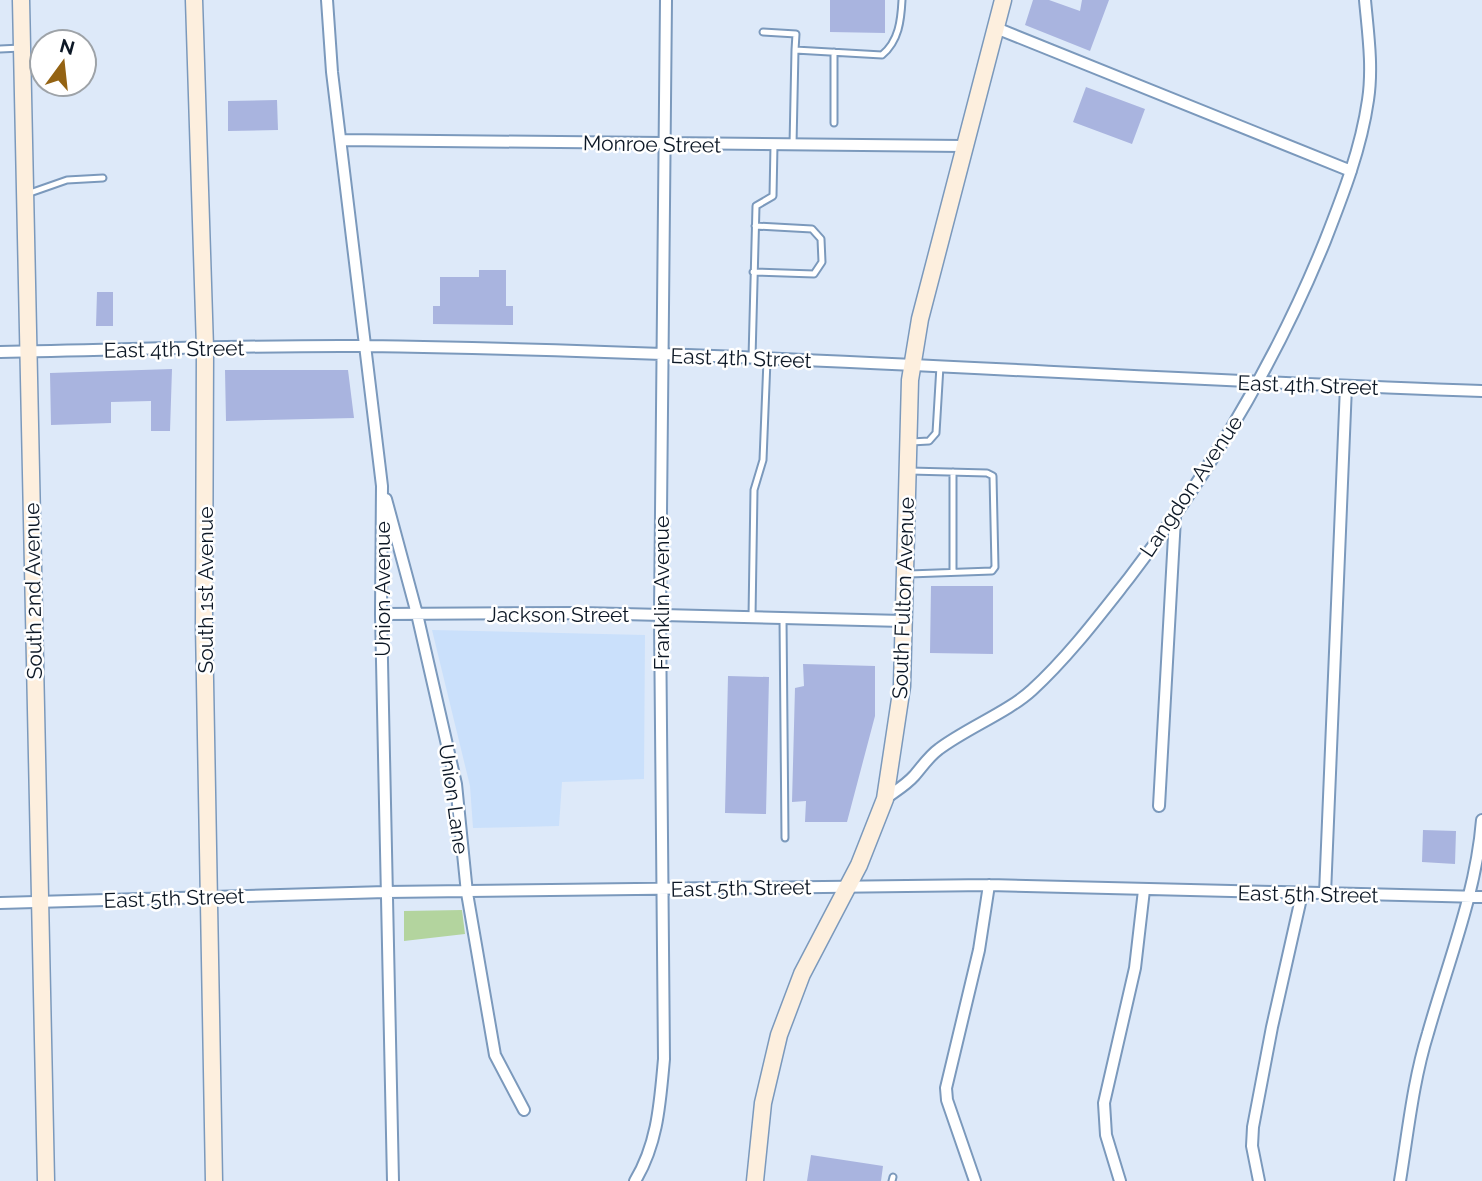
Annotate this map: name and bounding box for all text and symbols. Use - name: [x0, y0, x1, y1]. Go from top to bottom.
- north arrow: [28, 28, 98, 98]
- text: N: [58, 34, 77, 59]
- street label: Monroe Street: [583, 130, 721, 158]
- street label: East 4th Street: [103, 335, 245, 363]
- street label: East 4th Street: [670, 343, 812, 373]
- street label: East 4th Street: [1237, 370, 1379, 400]
- street label: Langdon Avenue: [1134, 411, 1248, 561]
- street label: South Fulton Avenue: [887, 497, 919, 699]
- street label: South 2nd Avenue: [19, 502, 47, 680]
- street label: South 1st Avenue: [193, 507, 218, 673]
- street label: Franklin Avenue: [649, 516, 674, 670]
- street label: Union Avenue: [370, 521, 395, 657]
- street label: Jackson Street: [487, 602, 629, 627]
- street label: Union Lane: [434, 742, 474, 856]
- street label: East 5th Street: [670, 874, 812, 902]
- street label: East 5th Street: [1237, 880, 1379, 908]
- street label: East 5th Street: [103, 883, 245, 913]

